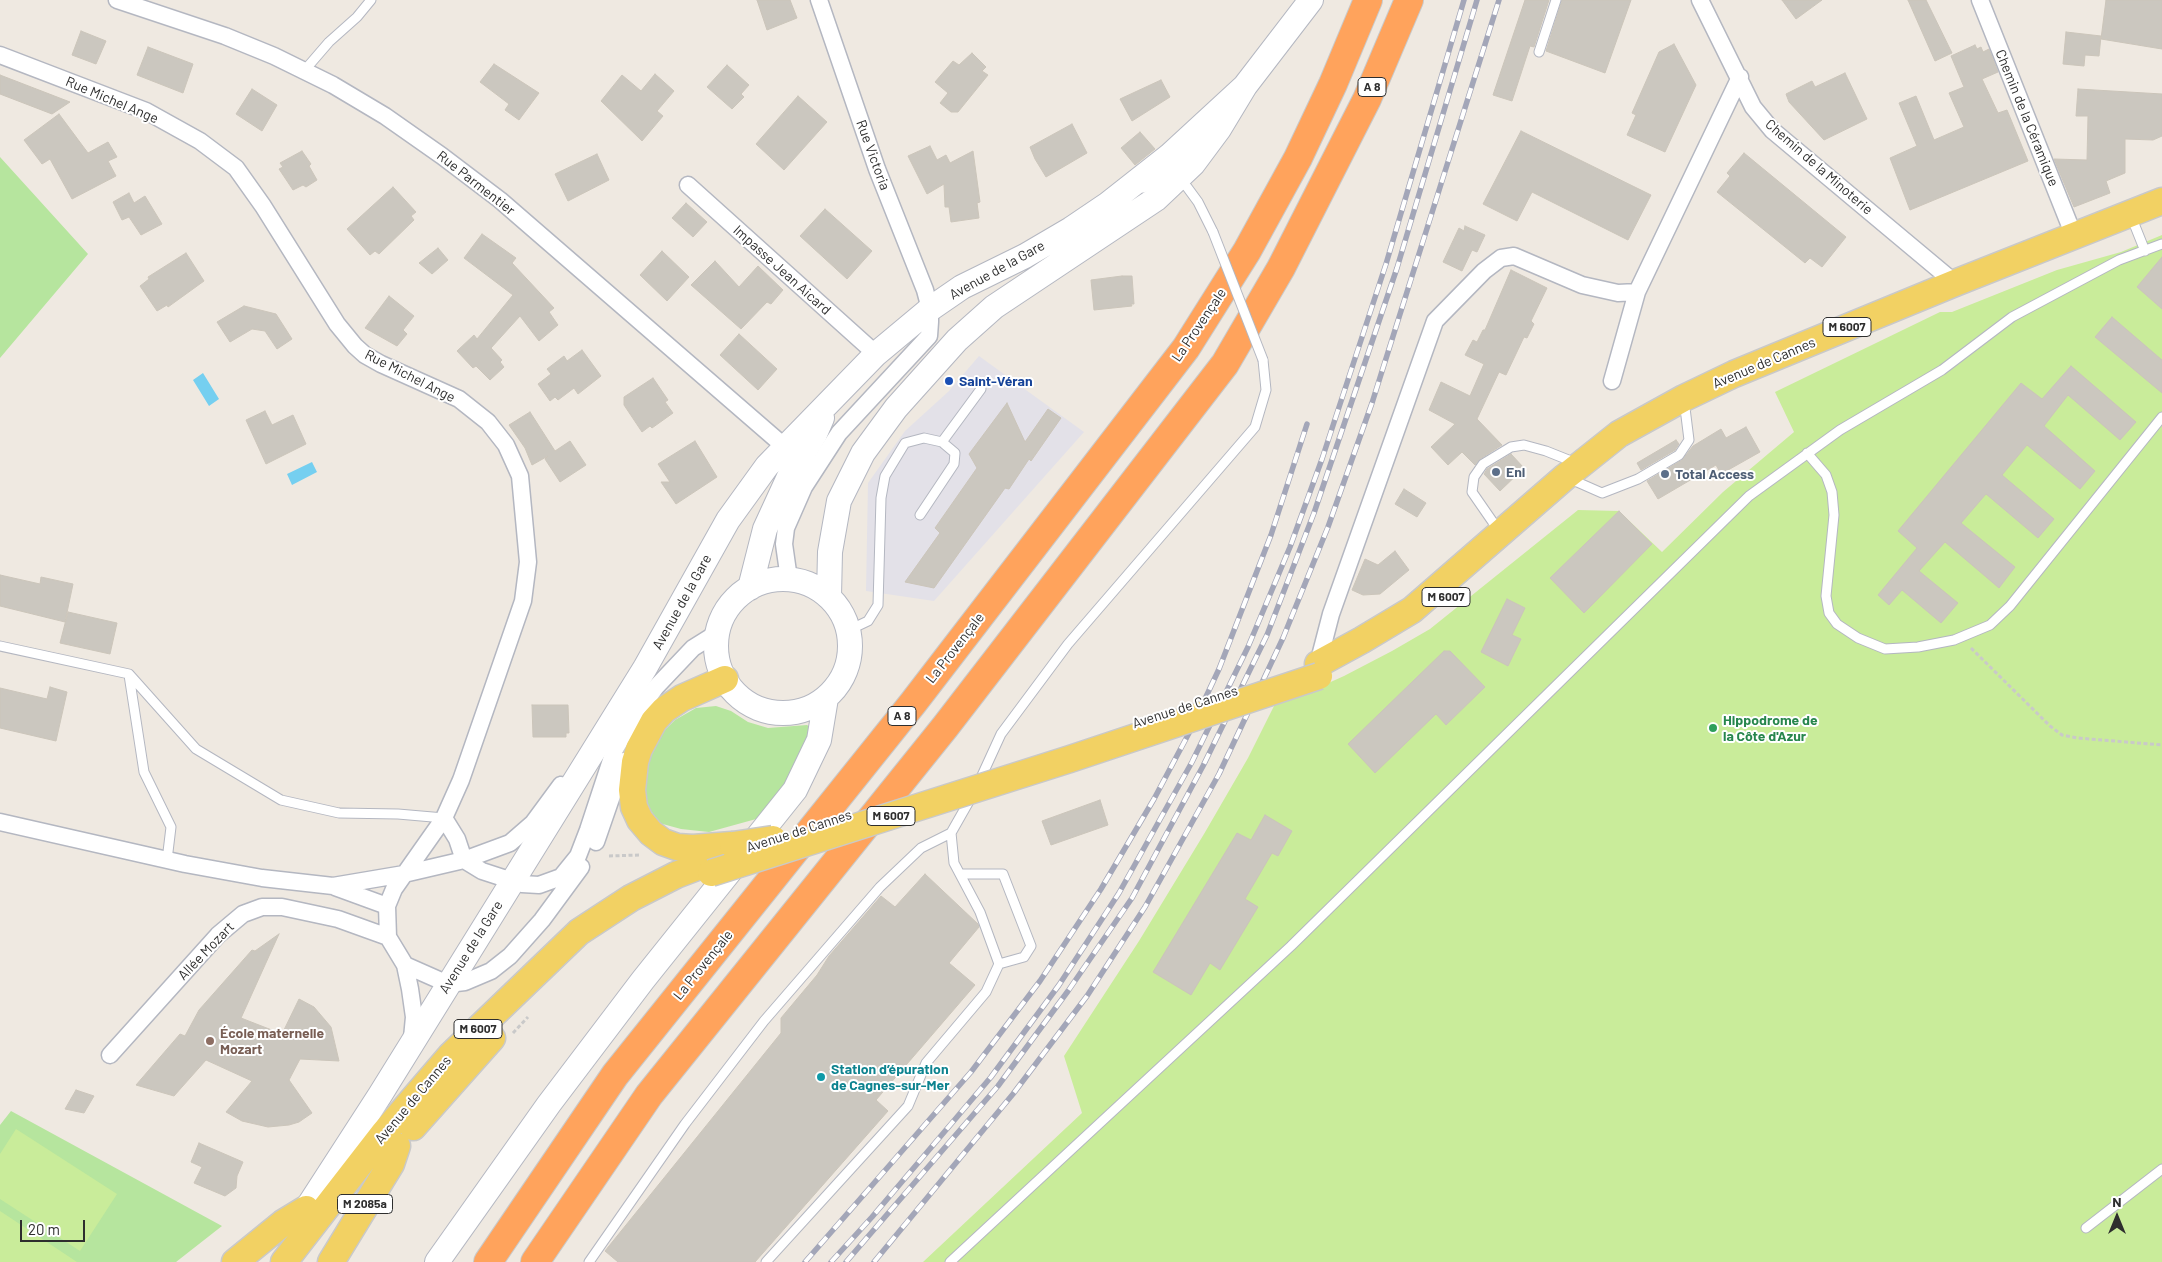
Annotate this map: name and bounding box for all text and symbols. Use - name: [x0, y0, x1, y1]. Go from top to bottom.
- street label: Chemin de la Céramique: [1992, 47, 2062, 189]
- street label: Rue Michel Ange: [63, 73, 161, 127]
- road number: A 8: [1358, 77, 1386, 96]
- street label: Chemin de la Minoterie: [1762, 116, 1876, 218]
- street label: Rue Victoria: [852, 117, 894, 193]
- street label: Rue Parmentier: [434, 147, 518, 219]
- street label: Impasse Jean Aicard: [730, 222, 834, 318]
- street label: Avenue de la Gare: [946, 237, 1048, 303]
- street label: La Provençale: [1168, 285, 1230, 365]
- road number: M 6007: [1823, 318, 1871, 337]
- street label: Avenue de Cannes: [1710, 334, 1818, 392]
- street label: Rue Michel Ange: [362, 346, 458, 406]
- place label: Saint-Véran: [959, 373, 1033, 389]
- marker: Saint-Véran: [943, 375, 955, 387]
- place label: Eni: [1506, 464, 1525, 480]
- marker: Eni: [1490, 466, 1502, 478]
- place label: Total Access: [1675, 466, 1754, 482]
- marker: Total Access: [1659, 468, 1671, 480]
- street label: Avenue de la Gare: [649, 551, 715, 653]
- road number: M 6007: [1422, 588, 1470, 606]
- street label: La Provençale: [922, 609, 988, 687]
- street label: Avenue de Cannes: [1130, 682, 1240, 732]
- road number: A 8: [888, 706, 916, 726]
- place label: Hippodrome de la Côte d'Azur: [1723, 712, 1818, 744]
- marker: Hippodrome de la Côte d'Azur: [1707, 722, 1719, 734]
- street label: Avenue de Cannes: [744, 806, 854, 856]
- road number: M 6007: [867, 806, 915, 826]
- street label: Avenue de la Gare: [436, 897, 506, 997]
- street label: Allée Mozart: [174, 919, 238, 983]
- street label: La Provençale: [670, 927, 736, 1003]
- road number: M 6007: [454, 1020, 502, 1038]
- place label: École maternelle Mozart: [220, 1025, 324, 1058]
- marker: École maternelle Mozart: [204, 1035, 216, 1047]
- street label: Avenue de Cannes: [371, 1053, 455, 1147]
- place label: Station d’épuration de Cagnes-sur-Mer: [831, 1061, 950, 1094]
- marker: Station d’épuration de Cagnes-sur-Mer: [815, 1071, 827, 1083]
- north arrow: [2092, 1192, 2142, 1242]
- text: N: [2112, 1193, 2122, 1210]
- road number: M 2085a: [338, 1194, 392, 1214]
- scale bar: [22, 1210, 88, 1242]
- text: 20 m: [28, 1220, 60, 1238]

